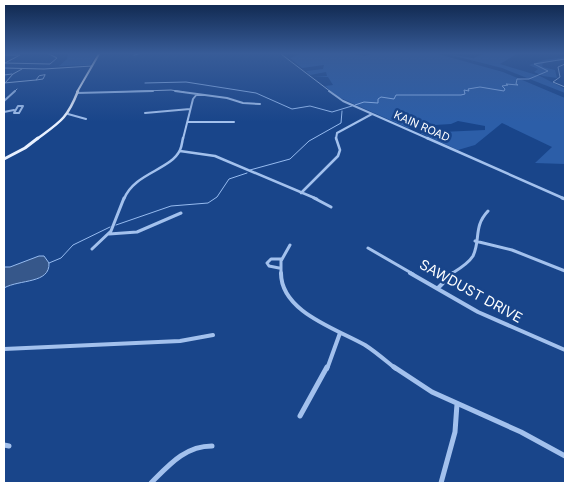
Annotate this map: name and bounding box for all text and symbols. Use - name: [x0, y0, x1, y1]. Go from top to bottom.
- street label: KAIN ROAD: [392, 107, 452, 145]
- street label: SAWDUST DRIVE: [417, 255, 526, 326]

